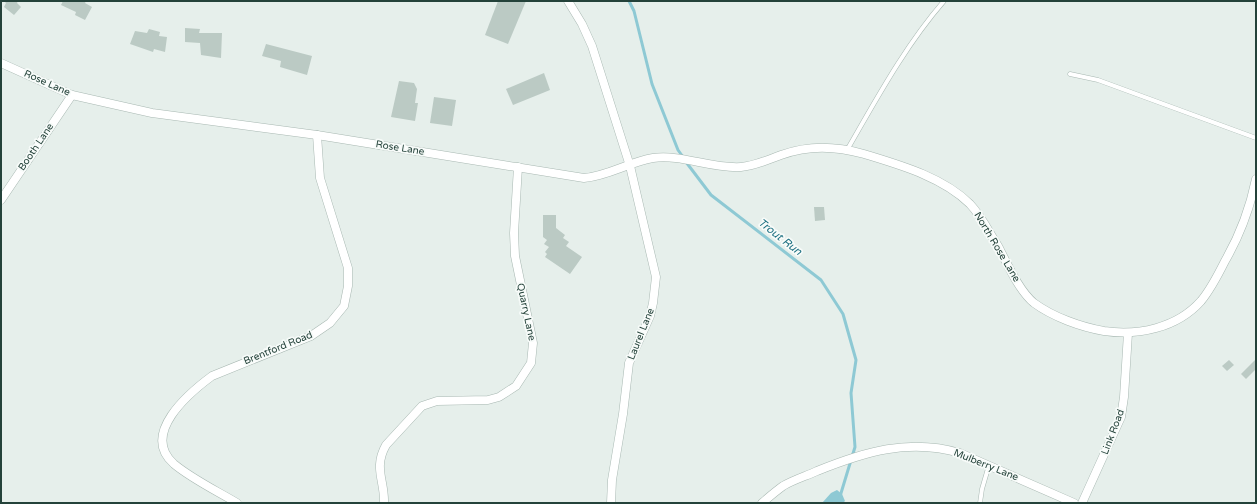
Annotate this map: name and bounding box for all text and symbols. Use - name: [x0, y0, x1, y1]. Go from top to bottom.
- street label: Rose Lane: [22, 67, 72, 99]
- street label: Booth Lane: [16, 121, 56, 173]
- street label: Rose Lane: [375, 138, 426, 158]
- street label: North Rose Lane: [971, 210, 1023, 285]
- water label: Trout Run: [756, 216, 805, 258]
- street label: Quarry Lane: [514, 282, 538, 342]
- street label: Laurel Lane: [625, 306, 657, 362]
- street label: Brentford Road: [242, 329, 314, 367]
- street label: Link Road: [1099, 408, 1127, 456]
- street label: Mulberry Lane: [952, 447, 1020, 484]

